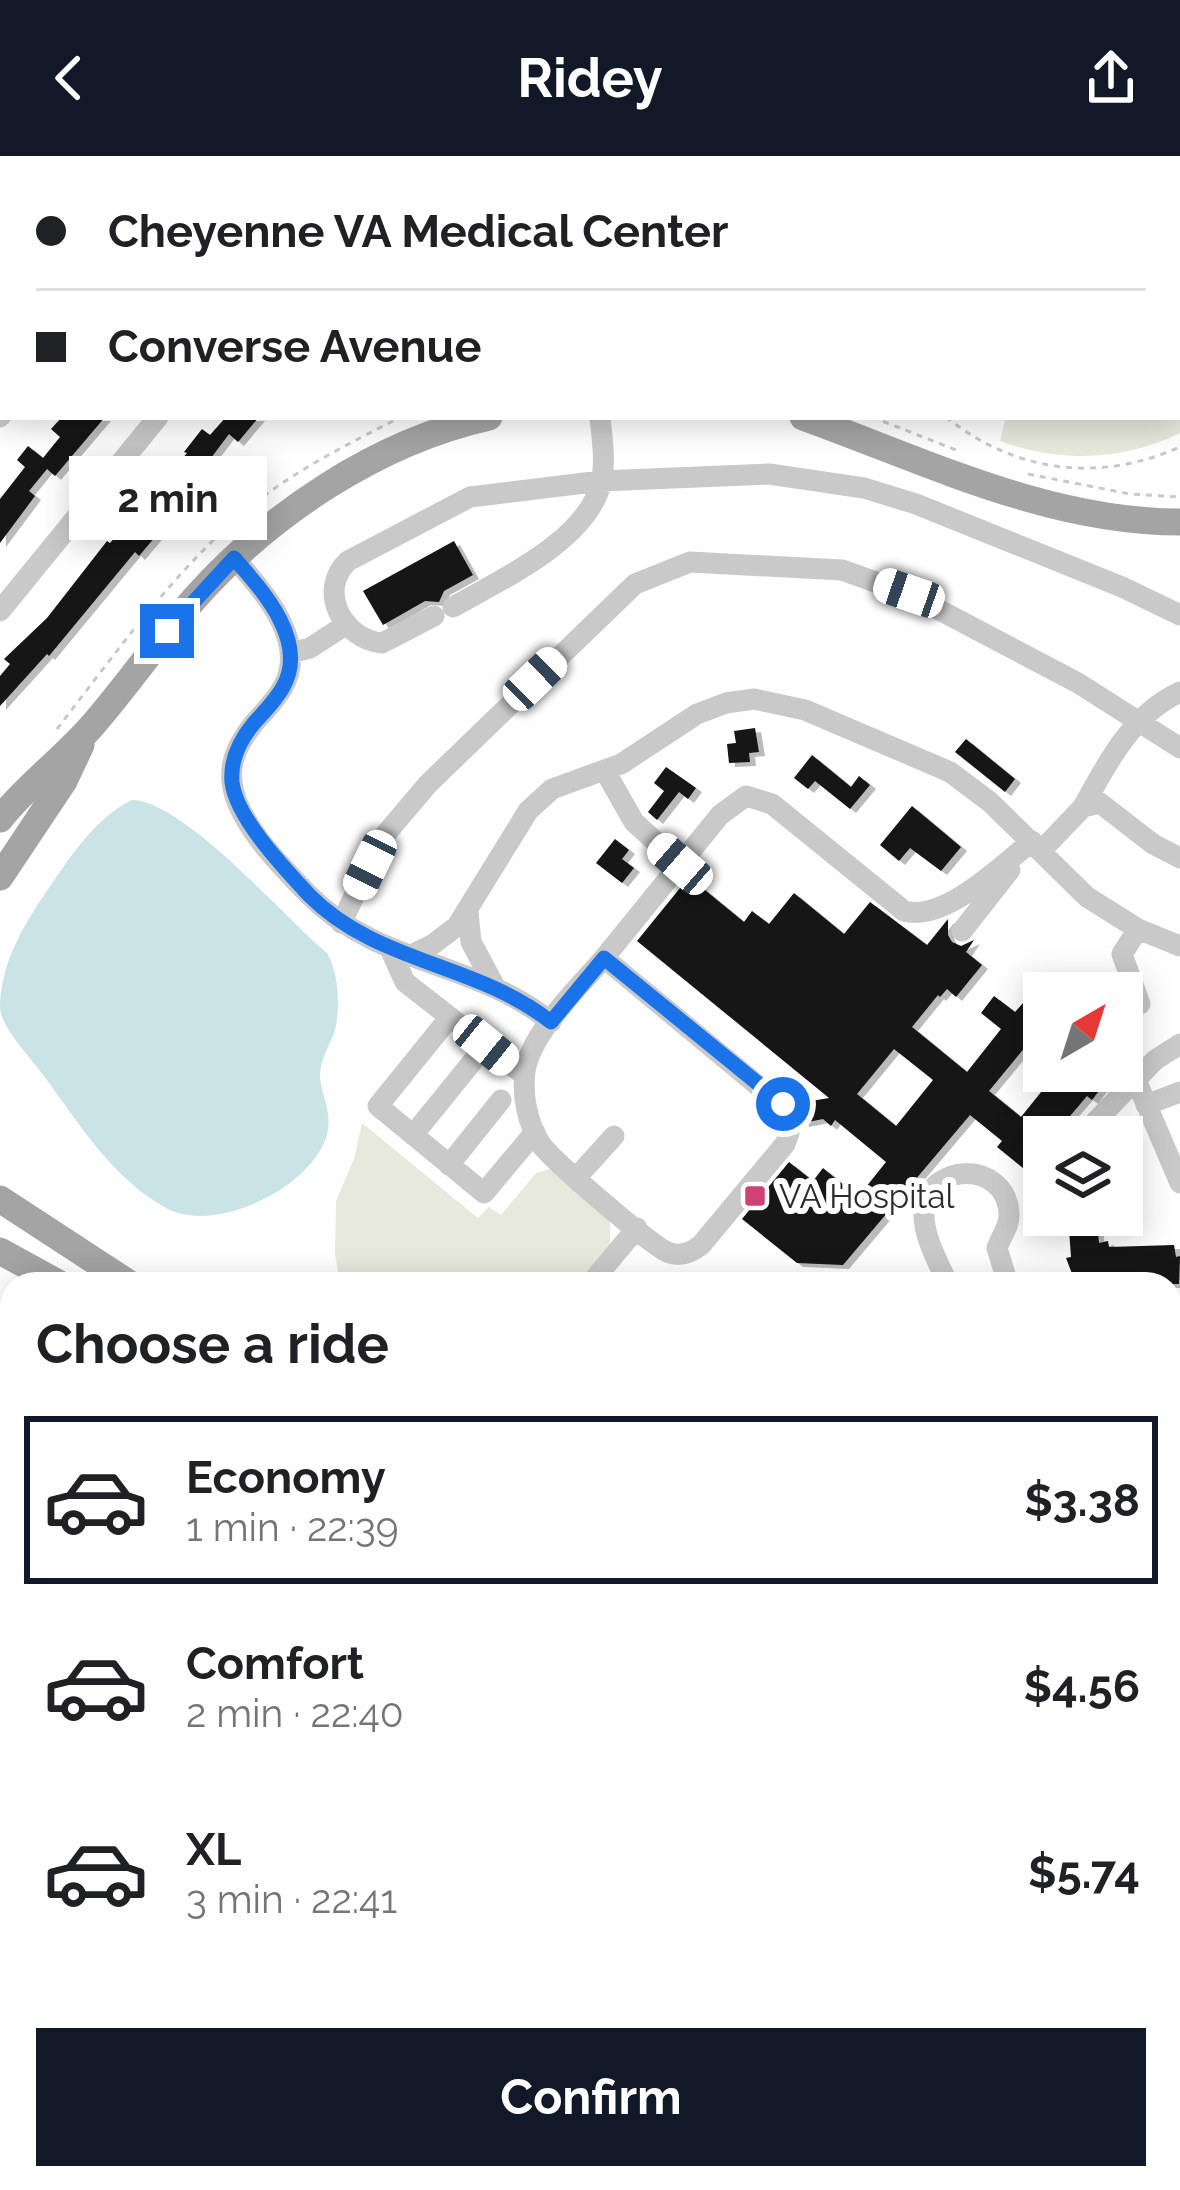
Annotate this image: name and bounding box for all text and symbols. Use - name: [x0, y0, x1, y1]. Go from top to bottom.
- icon: back: [36, 45, 102, 111]
- icon: share: [1078, 45, 1144, 111]
- text: Ridey: [517, 46, 663, 110]
- text: Cheyenne VA Medical Center: [108, 205, 728, 258]
- text: Converse Avenue: [108, 320, 481, 373]
- callout: 2 min: [68, 457, 266, 541]
- text: 2 min: [117, 475, 219, 521]
- car: [869, 564, 949, 622]
- route end: [140, 604, 194, 658]
- car: [497, 641, 573, 717]
- car: [338, 825, 402, 905]
- car: [641, 827, 719, 901]
- north arrow: [1023, 972, 1143, 1092]
- map controls: [1023, 972, 1143, 1236]
- car: [447, 1008, 525, 1082]
- route start: [756, 1077, 810, 1131]
- button: layers: [1023, 1116, 1143, 1236]
- place label: VA Hospital: [779, 1177, 955, 1216]
- marker: VA Hospital: [742, 1183, 768, 1209]
- text: Choose a ride: [36, 1312, 389, 1376]
- icon: car: [42, 1446, 150, 1554]
- text: Economy: [186, 1451, 386, 1504]
- text: $3.38: [1024, 1474, 1140, 1527]
- text: 1 min · 22:39: [186, 1504, 399, 1550]
- icon: car: [42, 1632, 150, 1740]
- text: Comfort: [186, 1637, 364, 1690]
- text: $4.56: [1023, 1660, 1140, 1713]
- text: 2 min · 22:40: [186, 1690, 404, 1736]
- icon: car: [42, 1818, 150, 1926]
- text: XL: [186, 1823, 241, 1876]
- text: $5.74: [1028, 1846, 1140, 1899]
- text: 3 min · 22:41: [186, 1876, 397, 1922]
- button: Confirm: [36, 2028, 1146, 2166]

